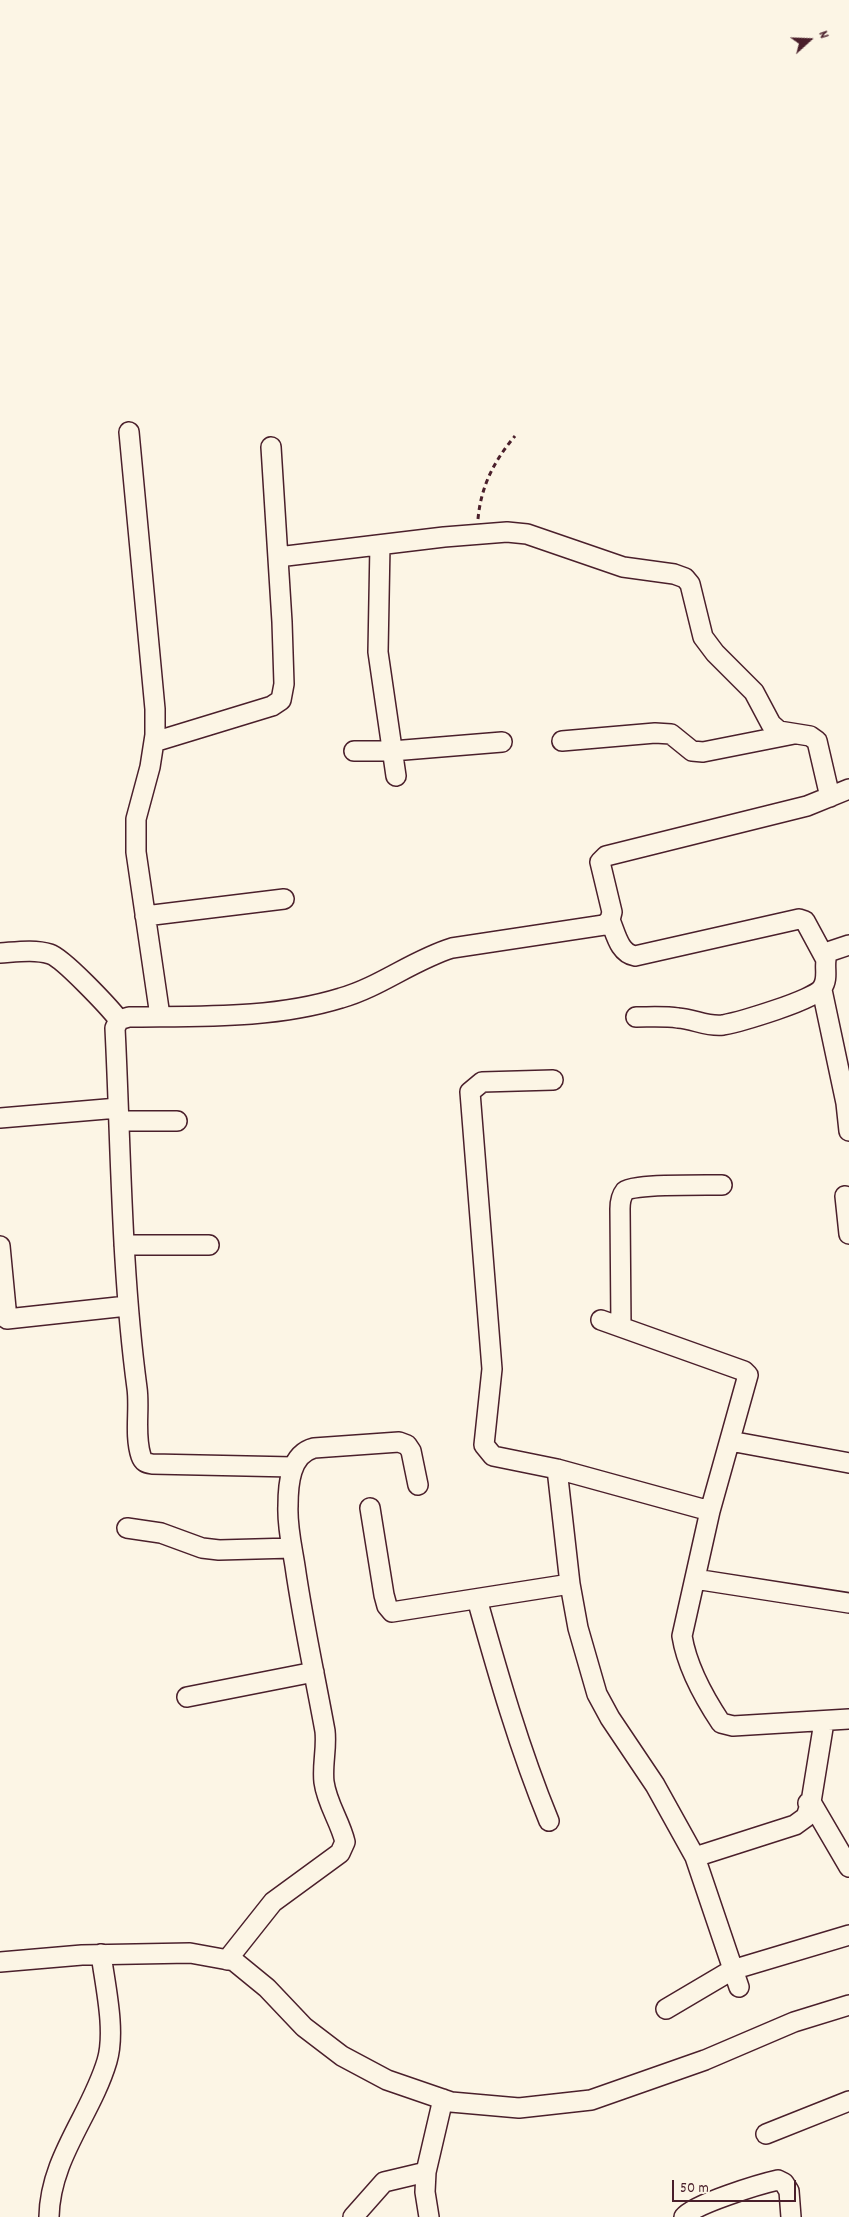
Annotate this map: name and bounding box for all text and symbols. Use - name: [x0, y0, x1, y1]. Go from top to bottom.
- north arrow: [784, 15, 834, 65]
- text: N: [813, 28, 834, 42]
- scale bar: [674, 2170, 798, 2202]
- text: 50 m: [680, 2178, 709, 2200]

